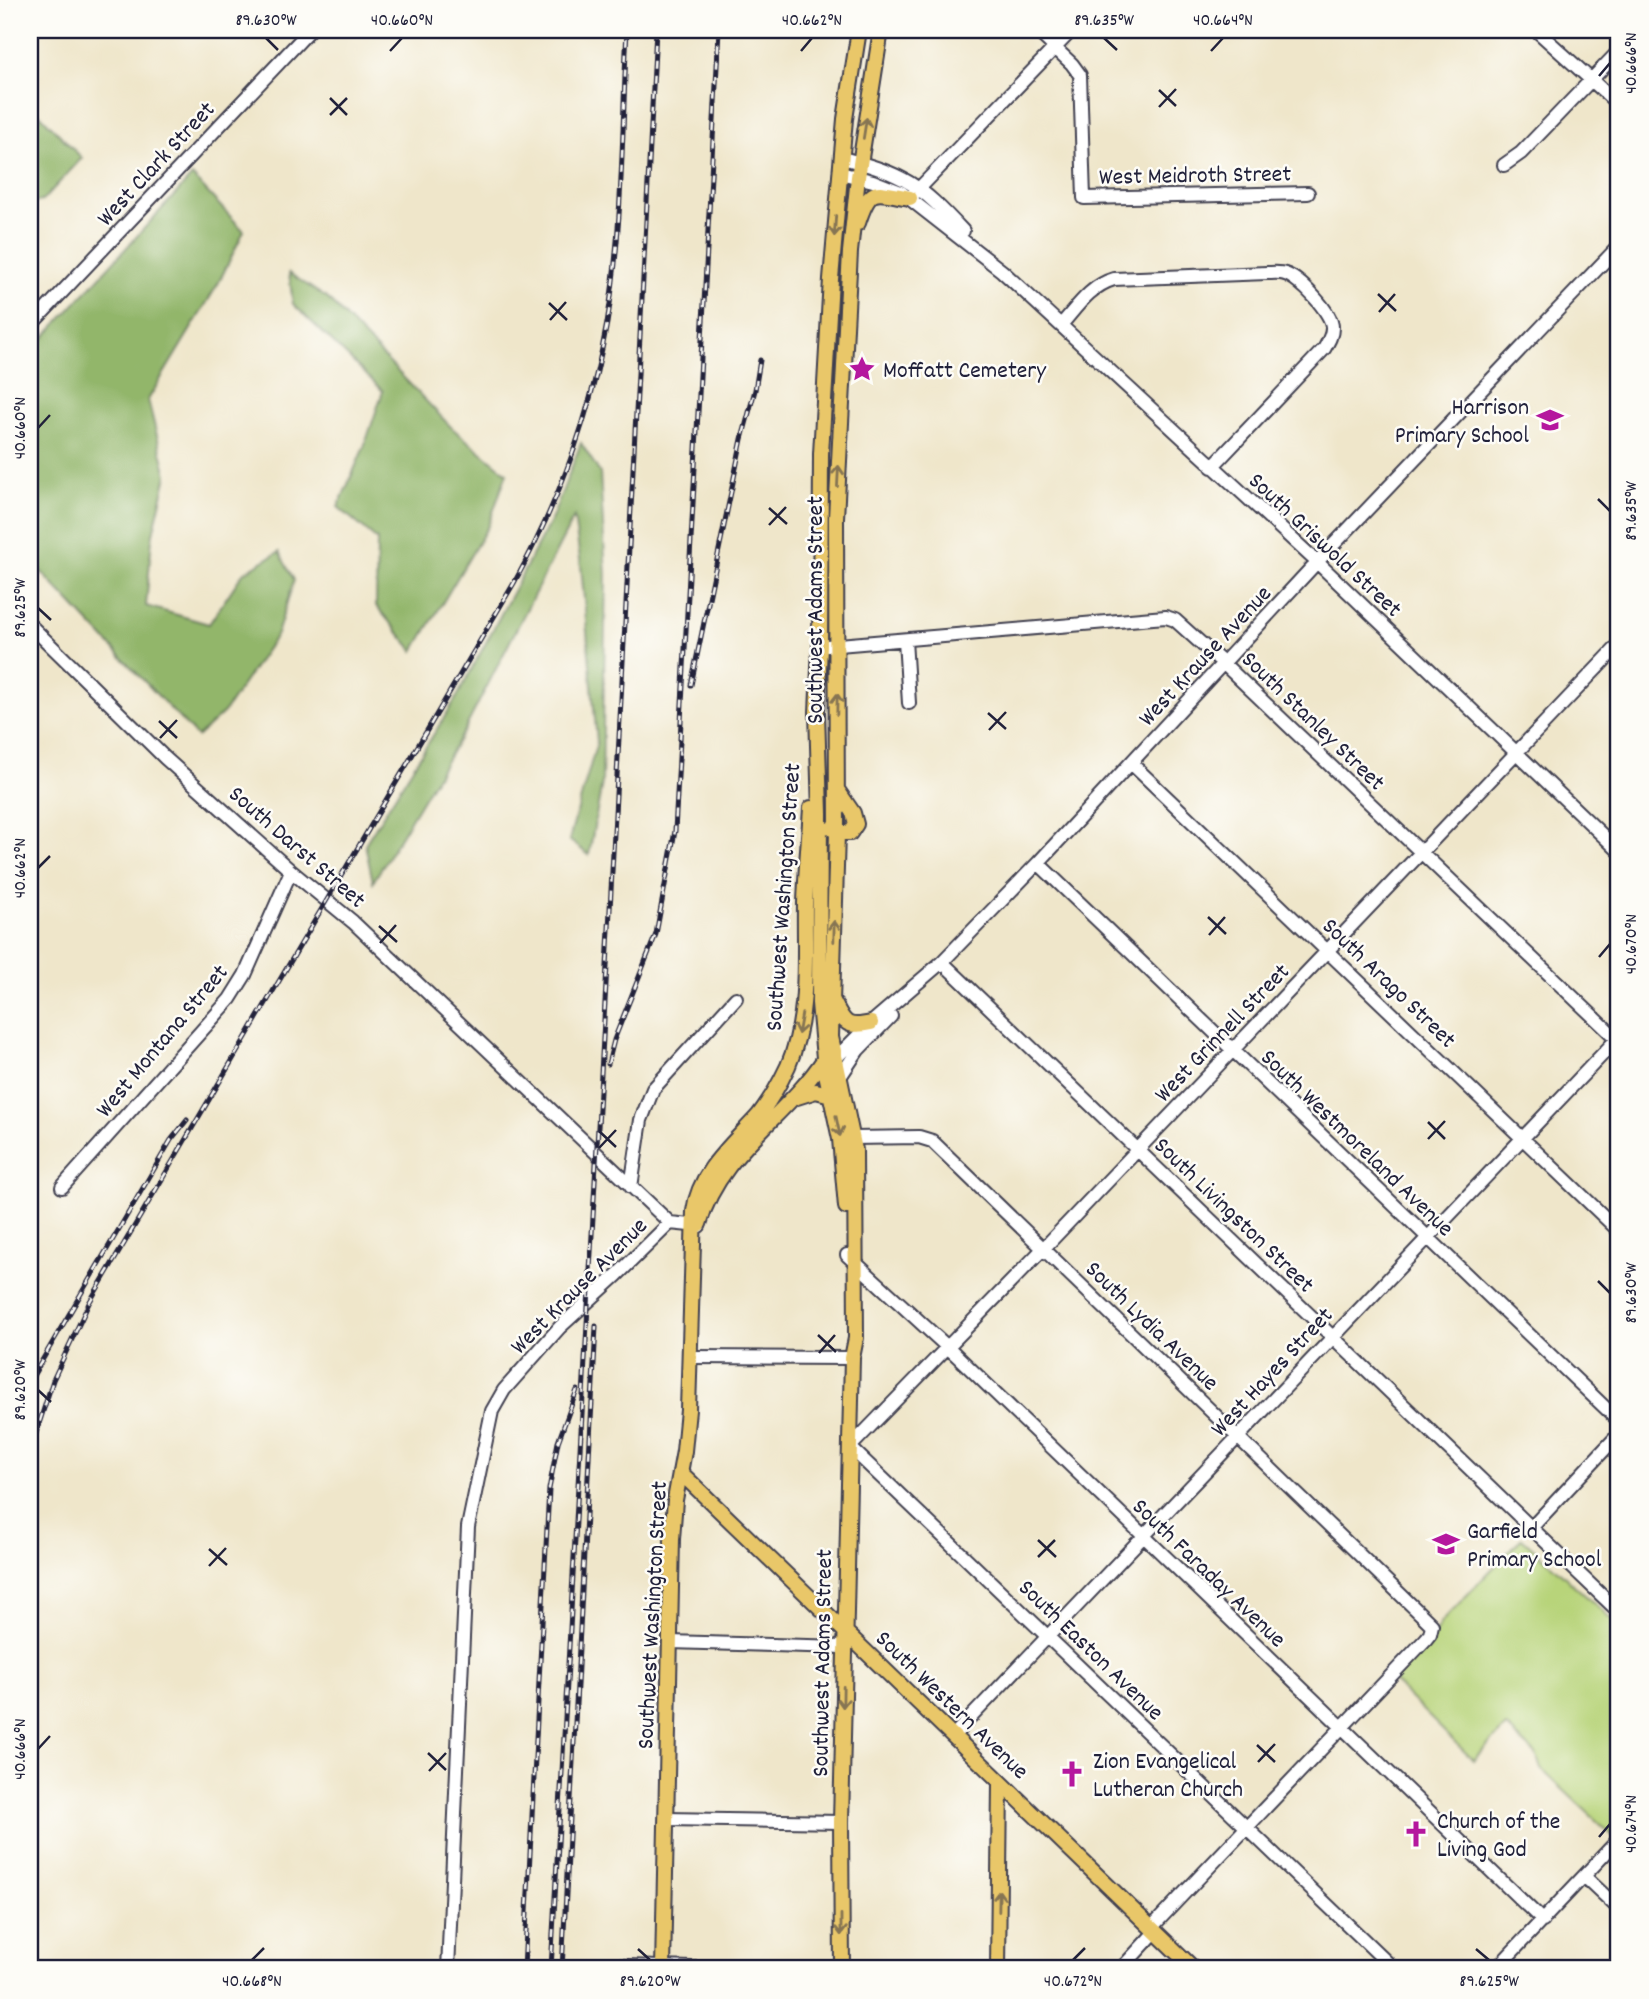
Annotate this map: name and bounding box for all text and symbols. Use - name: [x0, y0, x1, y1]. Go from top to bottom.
- text: 89.630°W: [235, 9, 297, 34]
- text: 40.660°N: [371, 9, 433, 34]
- text: 40.662°N: [782, 9, 842, 34]
- text: 89.635°W: [1074, 9, 1135, 34]
- text: 40.664°N: [1193, 9, 1253, 34]
- text: 40.666°N: [1620, 32, 1645, 94]
- street label: West Clark Street: [90, 95, 224, 235]
- one-way arrow: [859, 118, 872, 140]
- street label: West Meidroth Street: [1099, 158, 1292, 196]
- one-way arrow: [828, 215, 841, 237]
- place icon: Moffatt Cemetery: [847, 354, 877, 384]
- place label: Moffatt Cemetery: [883, 355, 1047, 389]
- place label: Harrison Primary School: [1395, 392, 1529, 454]
- text: 40.660°N: [9, 397, 34, 459]
- school or university icon: Harrison Primary School: [1535, 405, 1565, 435]
- one-way arrow: [831, 465, 844, 488]
- street label: South Griswold Street: [1239, 466, 1409, 627]
- text: 89.635°W: [1620, 480, 1645, 541]
- street label: Southwest Adams Street: [800, 496, 834, 724]
- text: 89.625°W: [9, 578, 34, 638]
- street label: West Krause Avenue: [1132, 579, 1281, 735]
- street label: South Stanley Street: [1232, 644, 1392, 800]
- one-way arrow: [830, 692, 843, 715]
- street label: Southwest Washington Street: [759, 762, 811, 1032]
- street label: South Darst Street: [220, 779, 372, 918]
- text: 40.662°N: [9, 838, 34, 898]
- street label: South Arago Street: [1313, 911, 1463, 1057]
- text: 40.670°N: [1620, 914, 1645, 974]
- one-way arrow: [827, 920, 841, 943]
- street label: West Grinnell Street: [1148, 957, 1299, 1111]
- street label: West Montana Street: [89, 958, 238, 1126]
- one-way arrow: [793, 1012, 806, 1035]
- street label: South Westmoreland Avenue: [1252, 1043, 1460, 1246]
- one-way arrow: [831, 1114, 845, 1137]
- street label: South Livingston Street: [1145, 1130, 1321, 1302]
- street label: West Krause Avenue: [504, 1211, 657, 1364]
- street label: South Lydia Avenue: [1076, 1254, 1226, 1400]
- text: 89.630°W: [1620, 1262, 1645, 1324]
- street label: West Hayes Street: [1204, 1300, 1343, 1446]
- text: 89.620°W: [9, 1359, 34, 1421]
- street label: Southwest Washington Street: [630, 1480, 678, 1750]
- street label: South Faraday Avenue: [1123, 1492, 1293, 1657]
- place label: Garfield Primary School: [1467, 1516, 1602, 1578]
- school or university icon: Garfield Primary School: [1431, 1529, 1461, 1559]
- street label: Southwest Adams Street: [805, 1549, 843, 1777]
- street label: South Easton Avenue: [1009, 1573, 1170, 1730]
- street label: South Western Avenue: [866, 1624, 1035, 1789]
- one-way arrow: [836, 1685, 850, 1708]
- text: 40.666°N: [9, 1718, 34, 1780]
- place label: Zion Evangelical Lutheran Church: [1093, 1746, 1243, 1808]
- church icon: Zion Evangelical Lutheran Church: [1057, 1759, 1087, 1789]
- text: 40.674°N: [1620, 1795, 1645, 1853]
- place label: Church of the Living God: [1437, 1806, 1560, 1868]
- church icon: Church of the Living God: [1401, 1819, 1431, 1849]
- one-way arrow: [992, 1890, 1006, 1913]
- one-way arrow: [834, 1913, 848, 1936]
- text: 40.668°N: [222, 1970, 282, 1995]
- text: 89.620°W: [619, 1970, 681, 1995]
- text: 40.672°N: [1044, 1970, 1102, 1995]
- text: 89.625°W: [1459, 1970, 1519, 1995]

